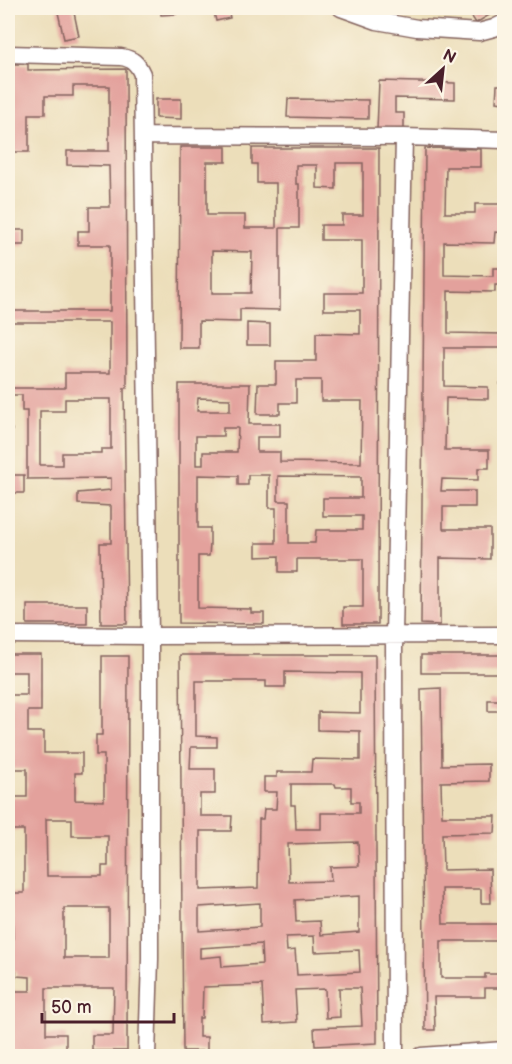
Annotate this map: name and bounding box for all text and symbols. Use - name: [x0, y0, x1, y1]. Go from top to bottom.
- north arrow: [413, 39, 473, 99]
- text: N: [439, 46, 459, 68]
- scale bar: [42, 986, 174, 1024]
- text: 50 m: [51, 997, 92, 1018]

